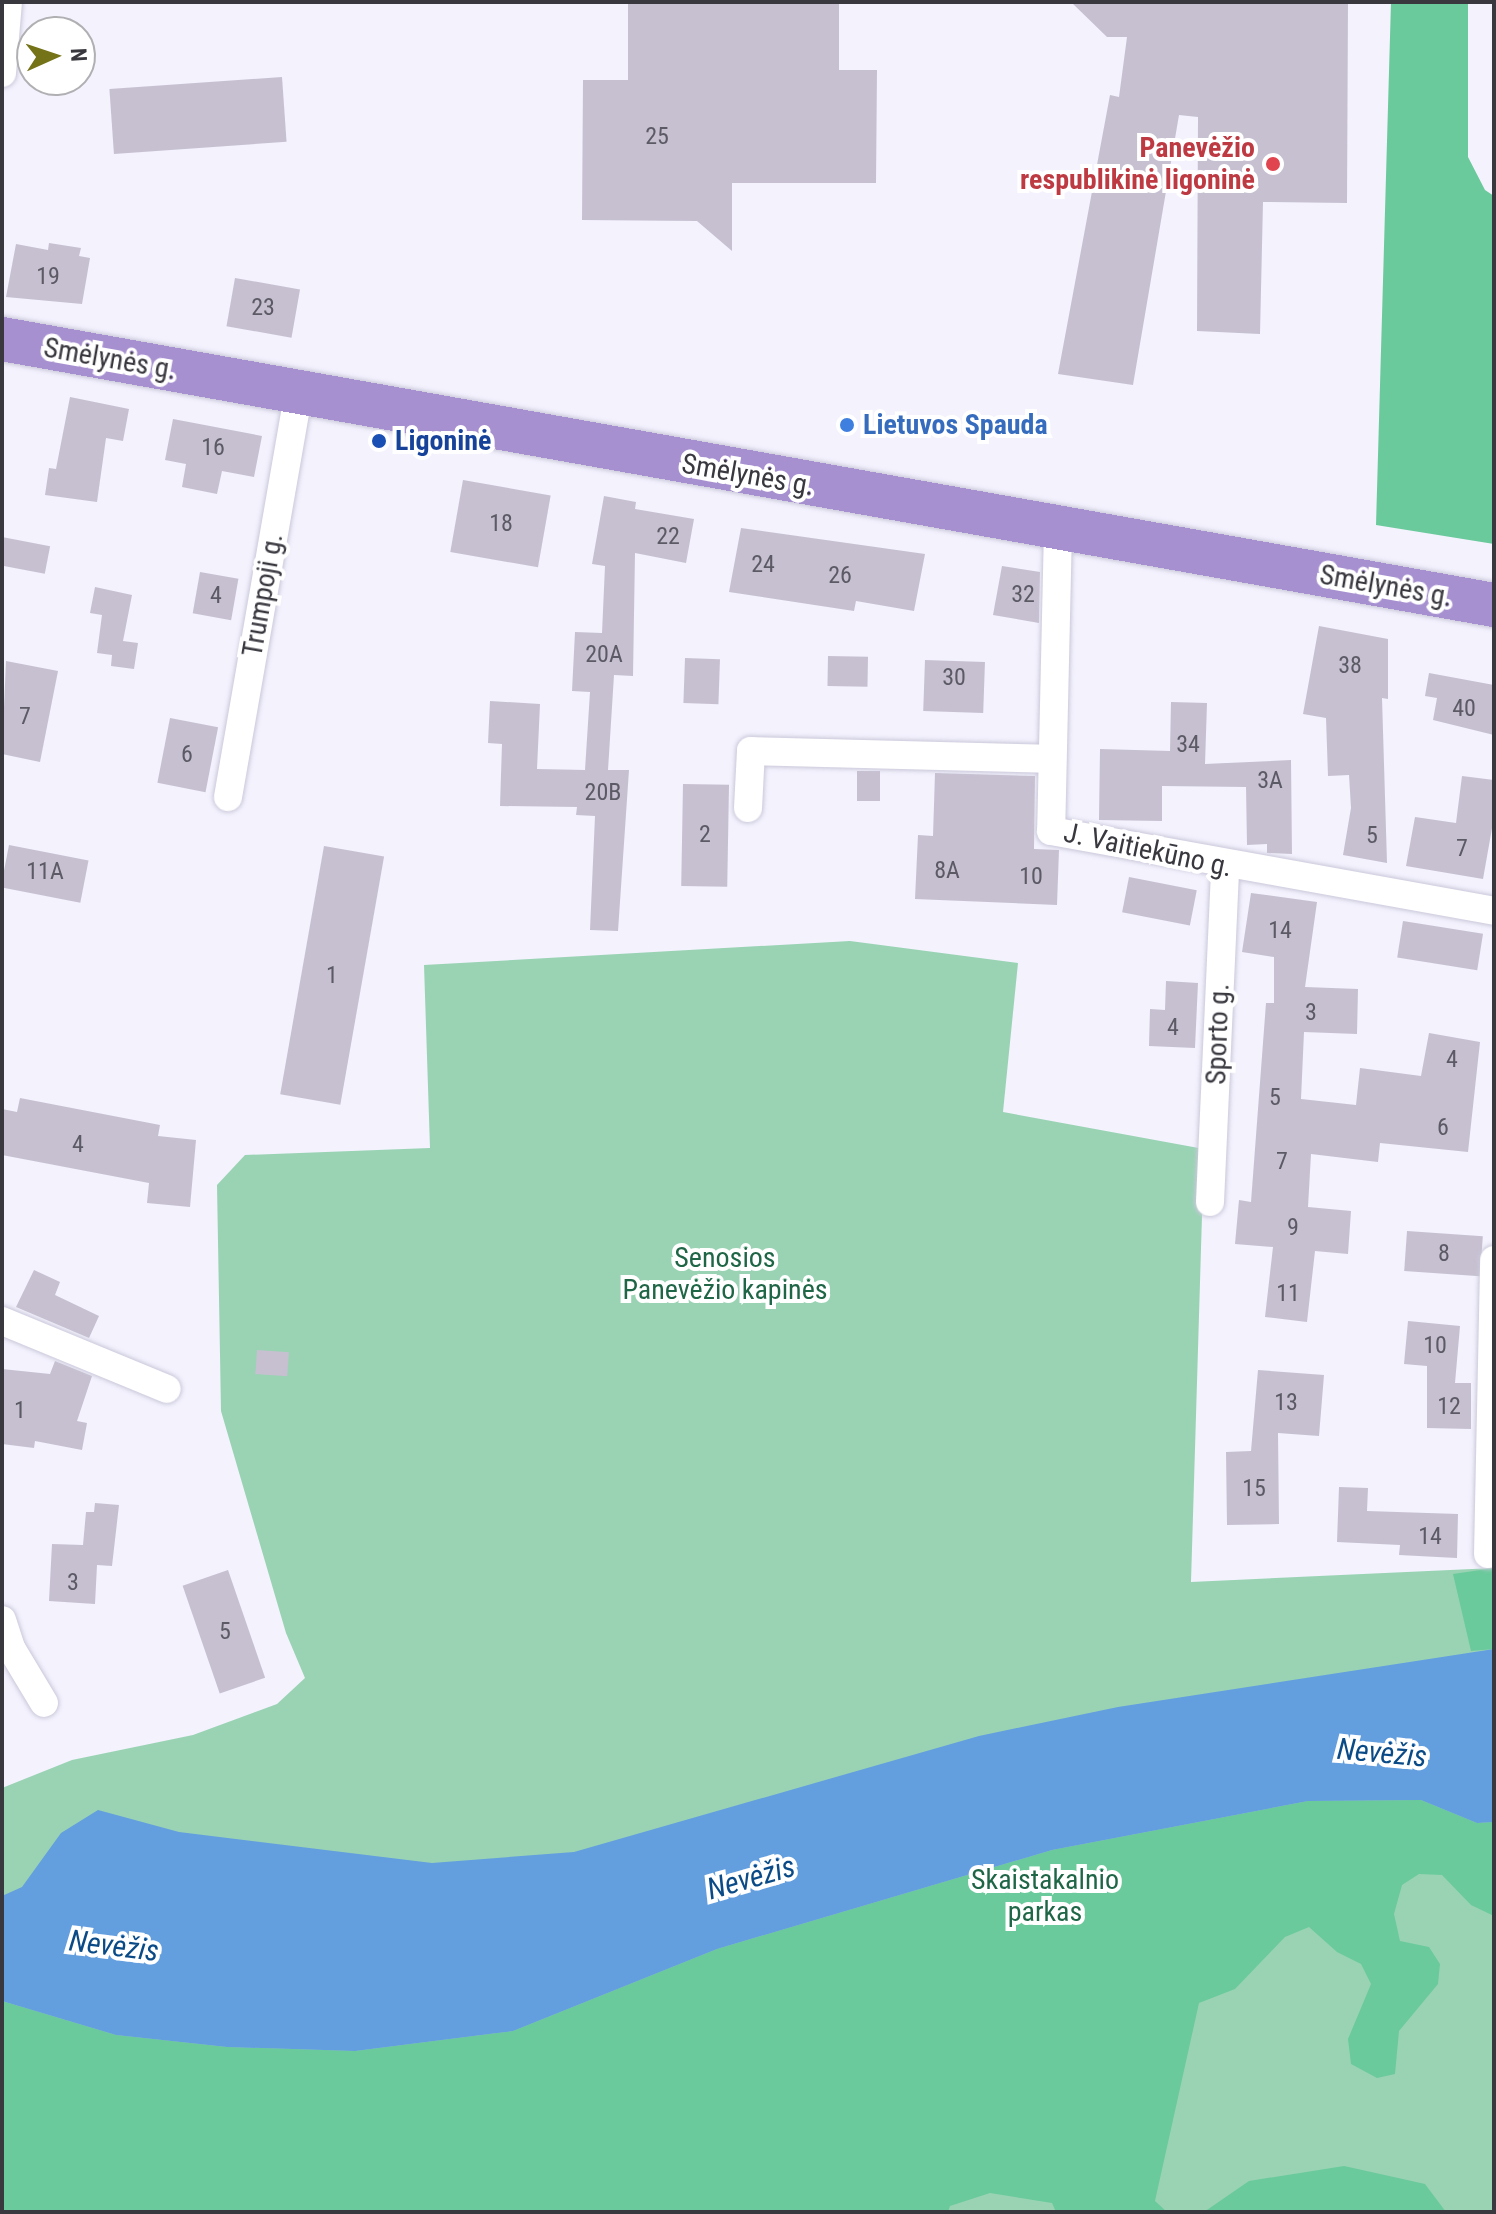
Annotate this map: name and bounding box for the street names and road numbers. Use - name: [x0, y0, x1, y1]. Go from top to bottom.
- street label: Smėlynės g.: [41, 331, 179, 387]
- street label: Smėlynės g.: [679, 447, 817, 503]
- street label: Trumpoji g.: [236, 531, 290, 659]
- street label: Smėlynės g.: [1317, 558, 1455, 614]
- street label: J. Vaitiekūno g.: [1061, 816, 1235, 884]
- street label: Sporto g.: [1199, 983, 1237, 1085]

